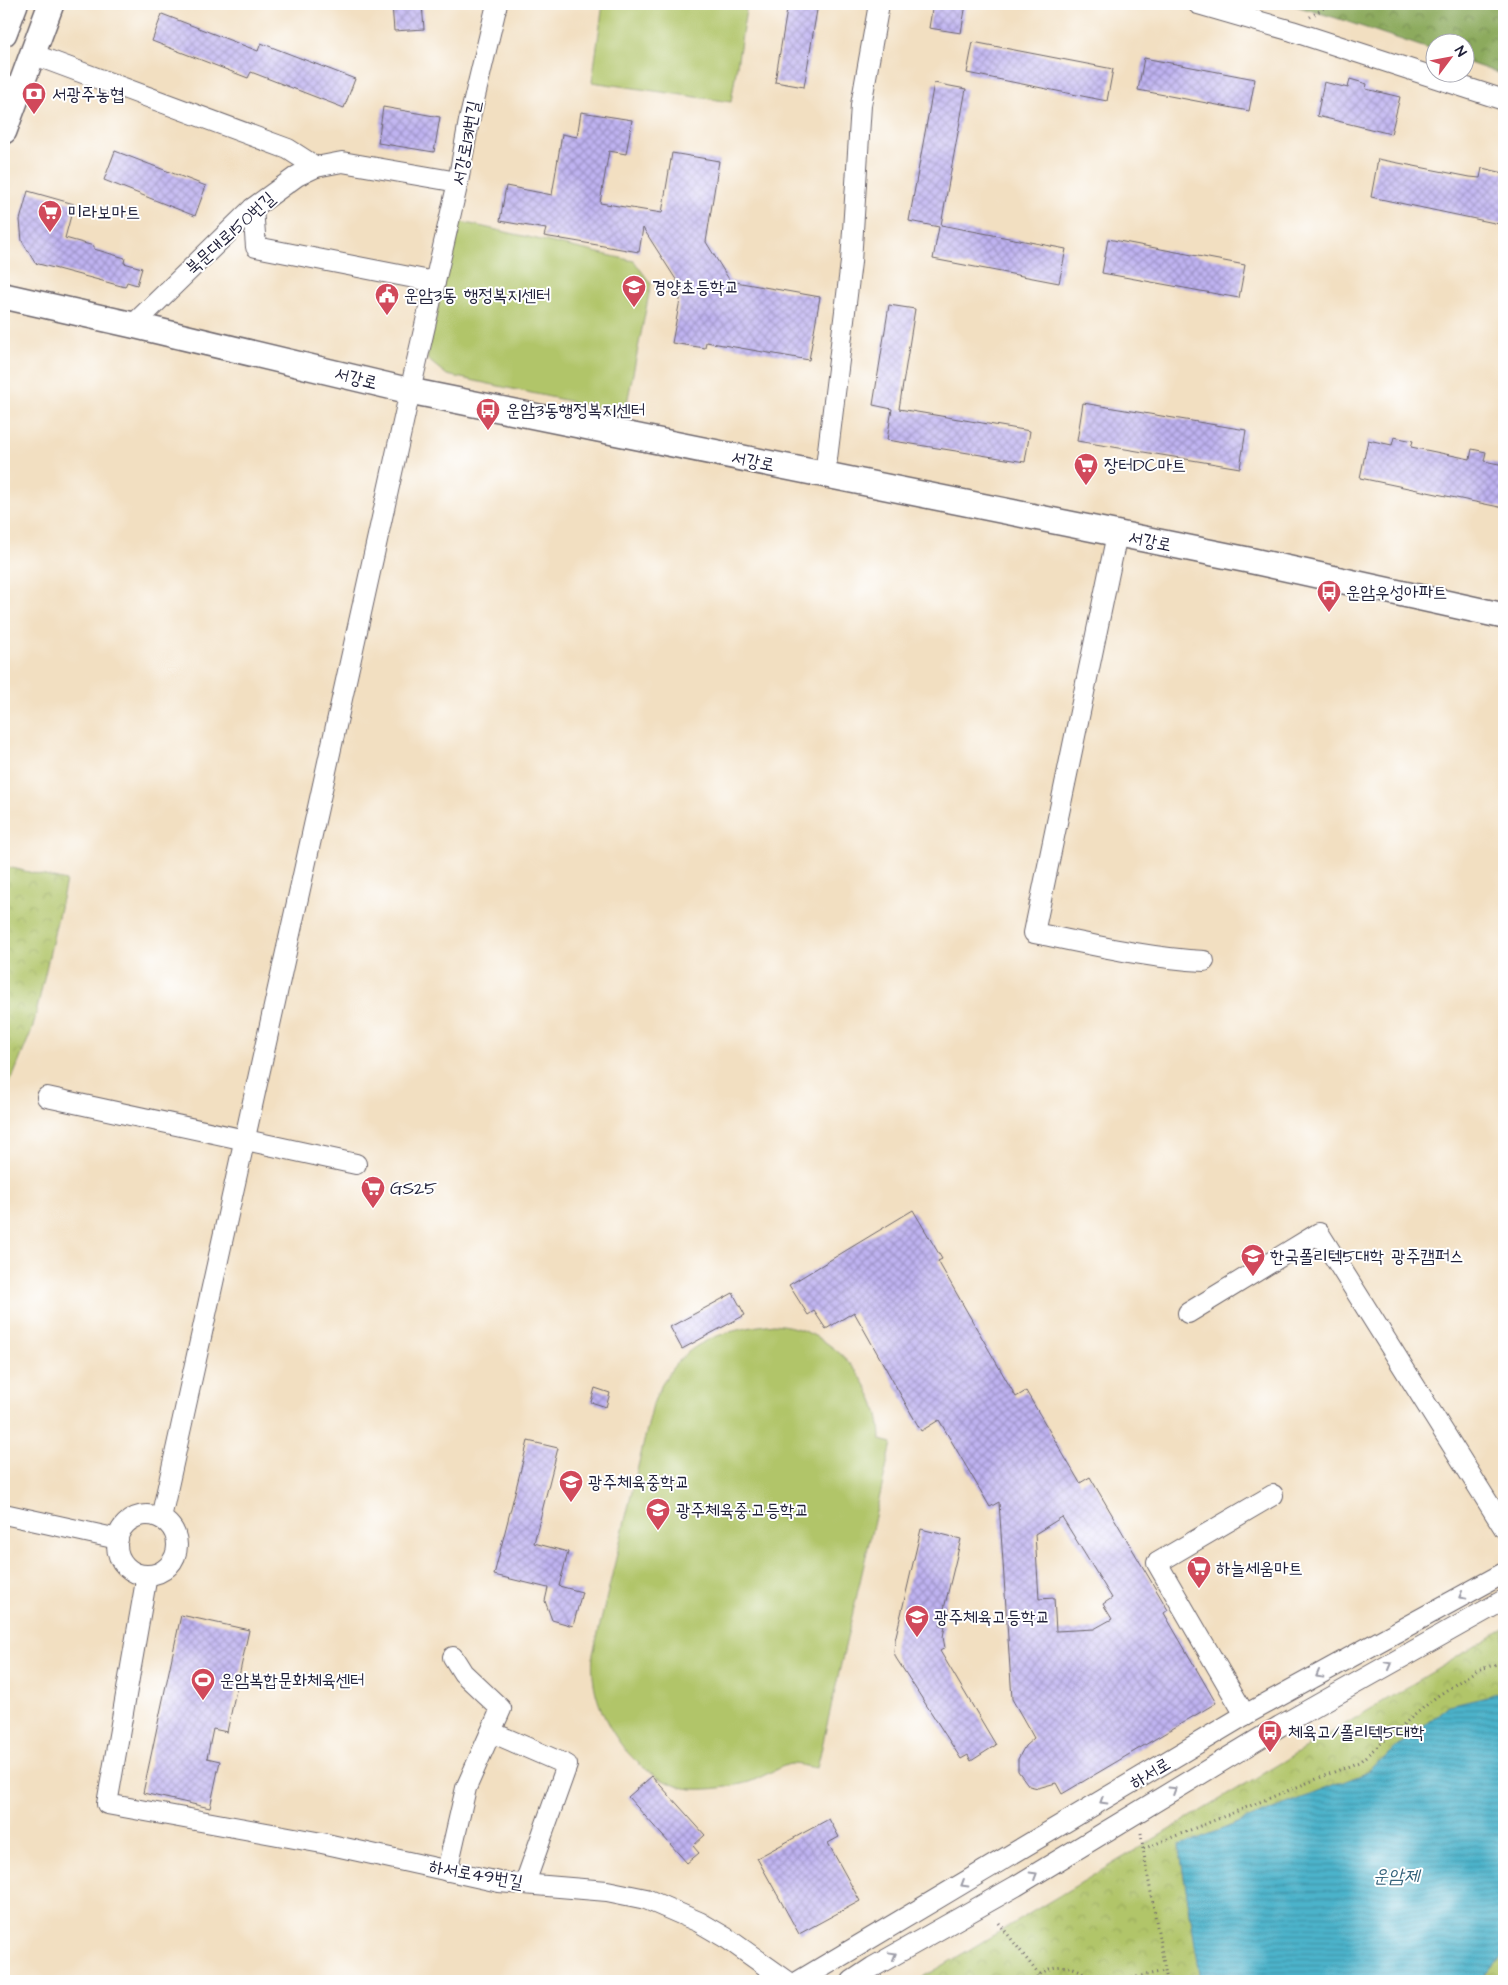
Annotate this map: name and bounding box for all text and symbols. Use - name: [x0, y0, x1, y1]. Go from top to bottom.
- north arrow: [1426, 32, 1476, 82]
- text: N: [1449, 43, 1471, 61]
- bank icon: 서광주농협: [21, 81, 47, 115]
- place label: 서광주농협: [52, 82, 124, 107]
- street label: 서강로131번길: [446, 98, 487, 188]
- street label: 북문대로150번길: [180, 186, 281, 281]
- supermarket icon: 미라보마트: [37, 199, 63, 233]
- place label: 미라보마트: [68, 200, 140, 225]
- school or university icon: 경양초등학교: [621, 274, 647, 308]
- place label: 경양초등학교: [652, 275, 739, 300]
- public building icon: 운암3동 행정복지센터: [374, 282, 400, 316]
- place label: 운암3동 행정복지센터: [404, 283, 551, 308]
- street label: 서강로: [332, 361, 380, 396]
- bus stop icon: 운암3동행정복지센터: [475, 397, 501, 431]
- place label: 운암3동행정복지센터: [506, 398, 646, 423]
- street label: 서강로: [729, 445, 777, 478]
- supermarket icon: 장터DC마트: [1073, 452, 1099, 486]
- place label: 장터DC마트: [1104, 453, 1186, 478]
- street label: 서강로: [1126, 525, 1174, 558]
- bus stop icon: 운암우성아파트: [1316, 579, 1342, 613]
- place label: 운암우성아파트: [1346, 580, 1447, 605]
- supermarket icon: GS25: [360, 1175, 386, 1209]
- place label: GS25: [390, 1176, 437, 1201]
- school or university icon: 한국폴리텍5대학 광주캠퍼스: [1240, 1243, 1266, 1277]
- place label: 한국폴리텍5대학 광주캠퍼스: [1270, 1244, 1464, 1269]
- school or university icon: 광주체육중학교: [558, 1469, 584, 1503]
- place label: 광주체육중학교: [588, 1470, 689, 1495]
- school or university icon: 광주체육중·고등학교: [645, 1497, 671, 1531]
- place label: 광주체육중·고등학교: [676, 1498, 809, 1523]
- supermarket icon: 하늘세움마트: [1186, 1555, 1212, 1589]
- place label: 하늘세움마트: [1216, 1556, 1303, 1581]
- one-way arrow: [1458, 1590, 1467, 1600]
- school or university icon: 광주체육고등학교: [904, 1604, 930, 1638]
- place label: 광주체육고등학교: [934, 1605, 1050, 1630]
- one-way arrow: [1384, 1661, 1393, 1671]
- sports icon: 운암복합문화체육센터: [190, 1667, 216, 1701]
- place label: 운암복합문화체육센터: [220, 1668, 365, 1693]
- one-way arrow: [1315, 1668, 1324, 1678]
- bus stop icon: 체육고/폴리텍5대학: [1257, 1719, 1283, 1753]
- place label: 체육고/폴리텍5대학: [1288, 1720, 1425, 1745]
- street label: 하서로: [1125, 1752, 1175, 1795]
- one-way arrow: [1167, 1786, 1176, 1796]
- one-way arrow: [1100, 1794, 1109, 1804]
- street label: 하서로49번길: [427, 1854, 525, 1895]
- water label: 운암제: [1373, 1863, 1422, 1890]
- one-way arrow: [1029, 1871, 1038, 1881]
- one-way arrow: [960, 1878, 969, 1888]
- one-way arrow: [888, 1952, 897, 1962]

